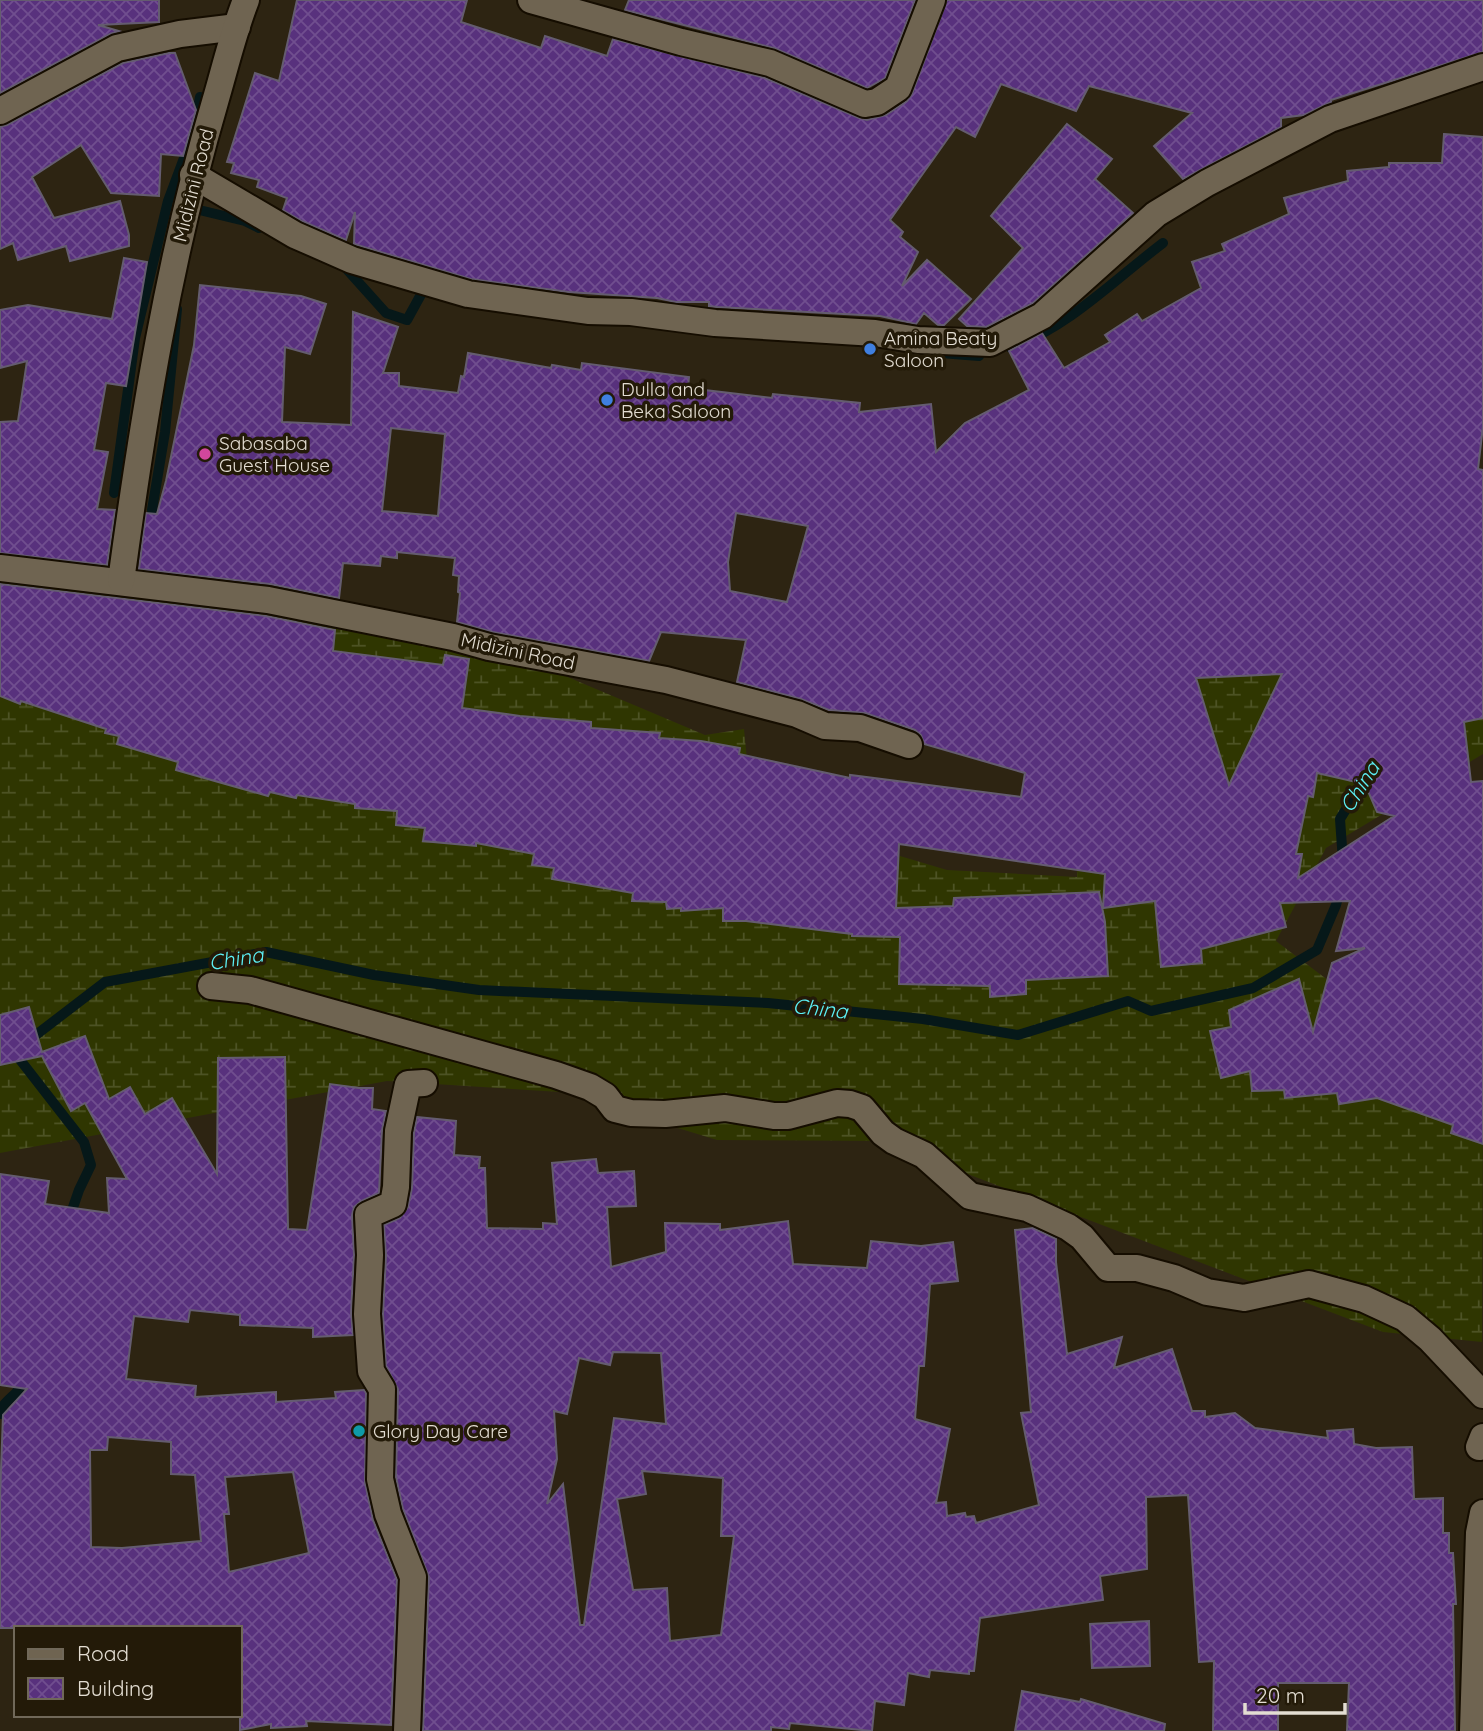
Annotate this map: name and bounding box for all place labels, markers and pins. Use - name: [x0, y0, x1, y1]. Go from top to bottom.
- place label: Amina Beaty Saloon: [884, 326, 997, 372]
- marker: Amina Beaty Saloon: [862, 341, 878, 357]
- place label: Dulla and Beka Saloon: [621, 377, 731, 423]
- marker: Dulla and Beka Saloon: [599, 392, 615, 408]
- place label: Sabasaba Guest House: [219, 431, 330, 477]
- marker: Sabasaba Guest House: [197, 446, 213, 462]
- place label: Glory Day Care: [373, 1419, 508, 1443]
- marker: Glory Day Care: [351, 1423, 367, 1439]

